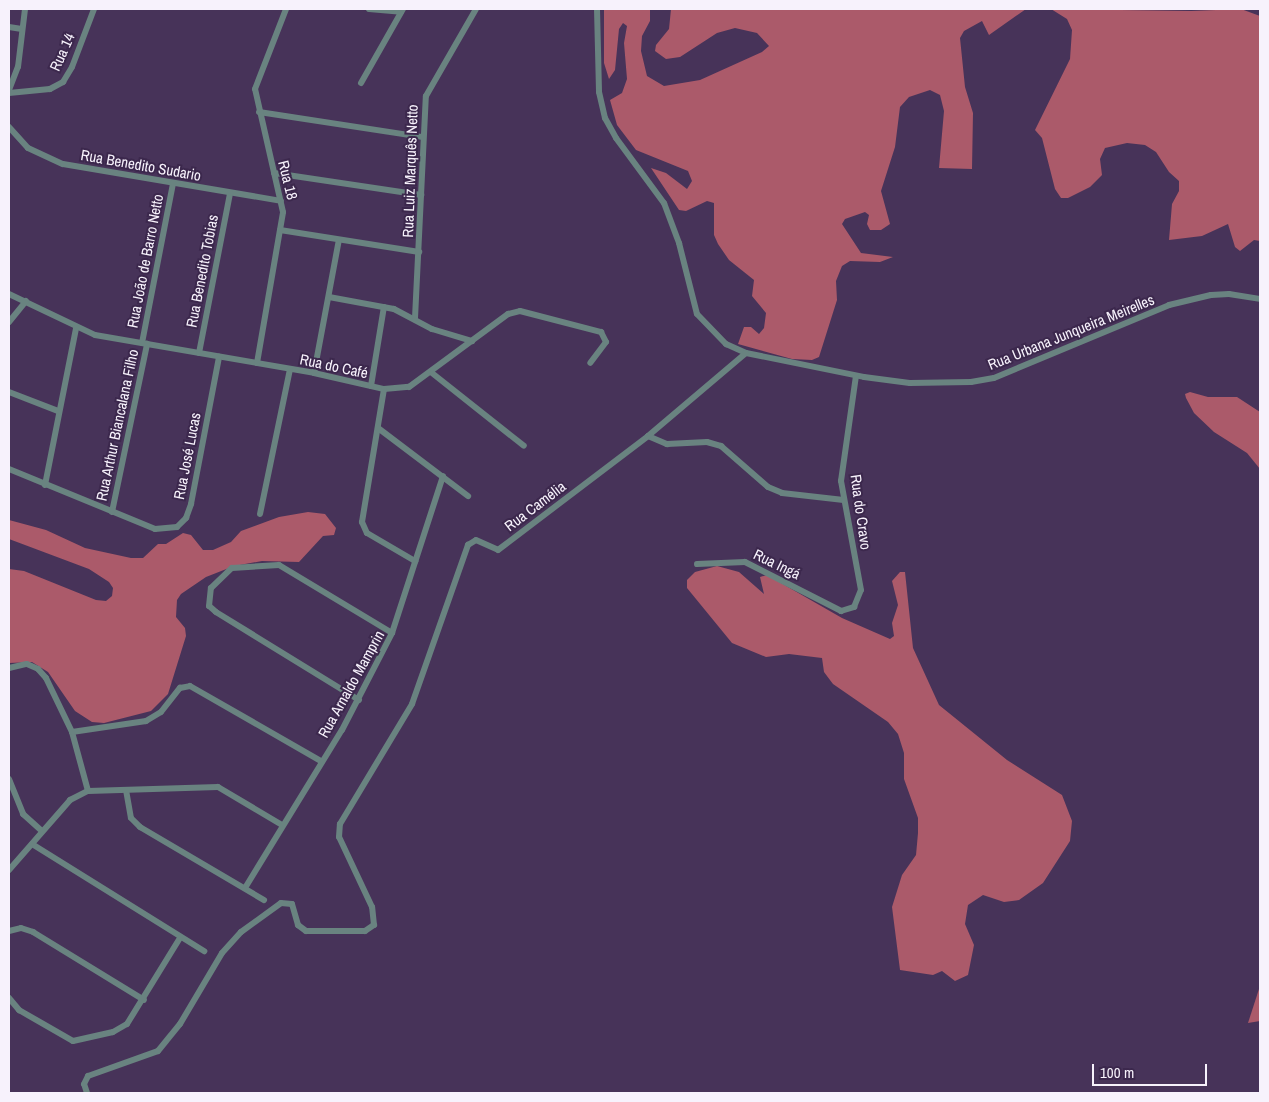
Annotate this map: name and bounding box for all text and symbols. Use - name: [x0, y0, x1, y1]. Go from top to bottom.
- street label: Rua 14: [46, 30, 78, 74]
- street label: Rua Luiz Marquês Netto: [399, 104, 421, 238]
- street label: Rua Benedito Sudario: [79, 146, 203, 184]
- street label: Rua 18: [274, 159, 302, 201]
- street label: Rua João de Barro Netto: [123, 193, 167, 329]
- street label: Rua Benedito Tobias: [182, 213, 222, 329]
- street label: Rua Urbana Junqueira Meirelles: [985, 290, 1157, 374]
- street label: Rua Arthur Biancalana Filho: [92, 347, 142, 503]
- street label: Rua do Café: [298, 350, 370, 382]
- street label: Rua José Lucas: [170, 411, 204, 501]
- street label: Rua do Cravo: [847, 473, 875, 551]
- street label: Rua Camélia: [501, 477, 569, 535]
- street label: Rua Ingá: [751, 545, 803, 583]
- street label: Rua Arnaldo Mamprin: [314, 627, 388, 741]
- scale bar: [1094, 1054, 1209, 1086]
- text: 100 m: [1100, 1062, 1134, 1083]

